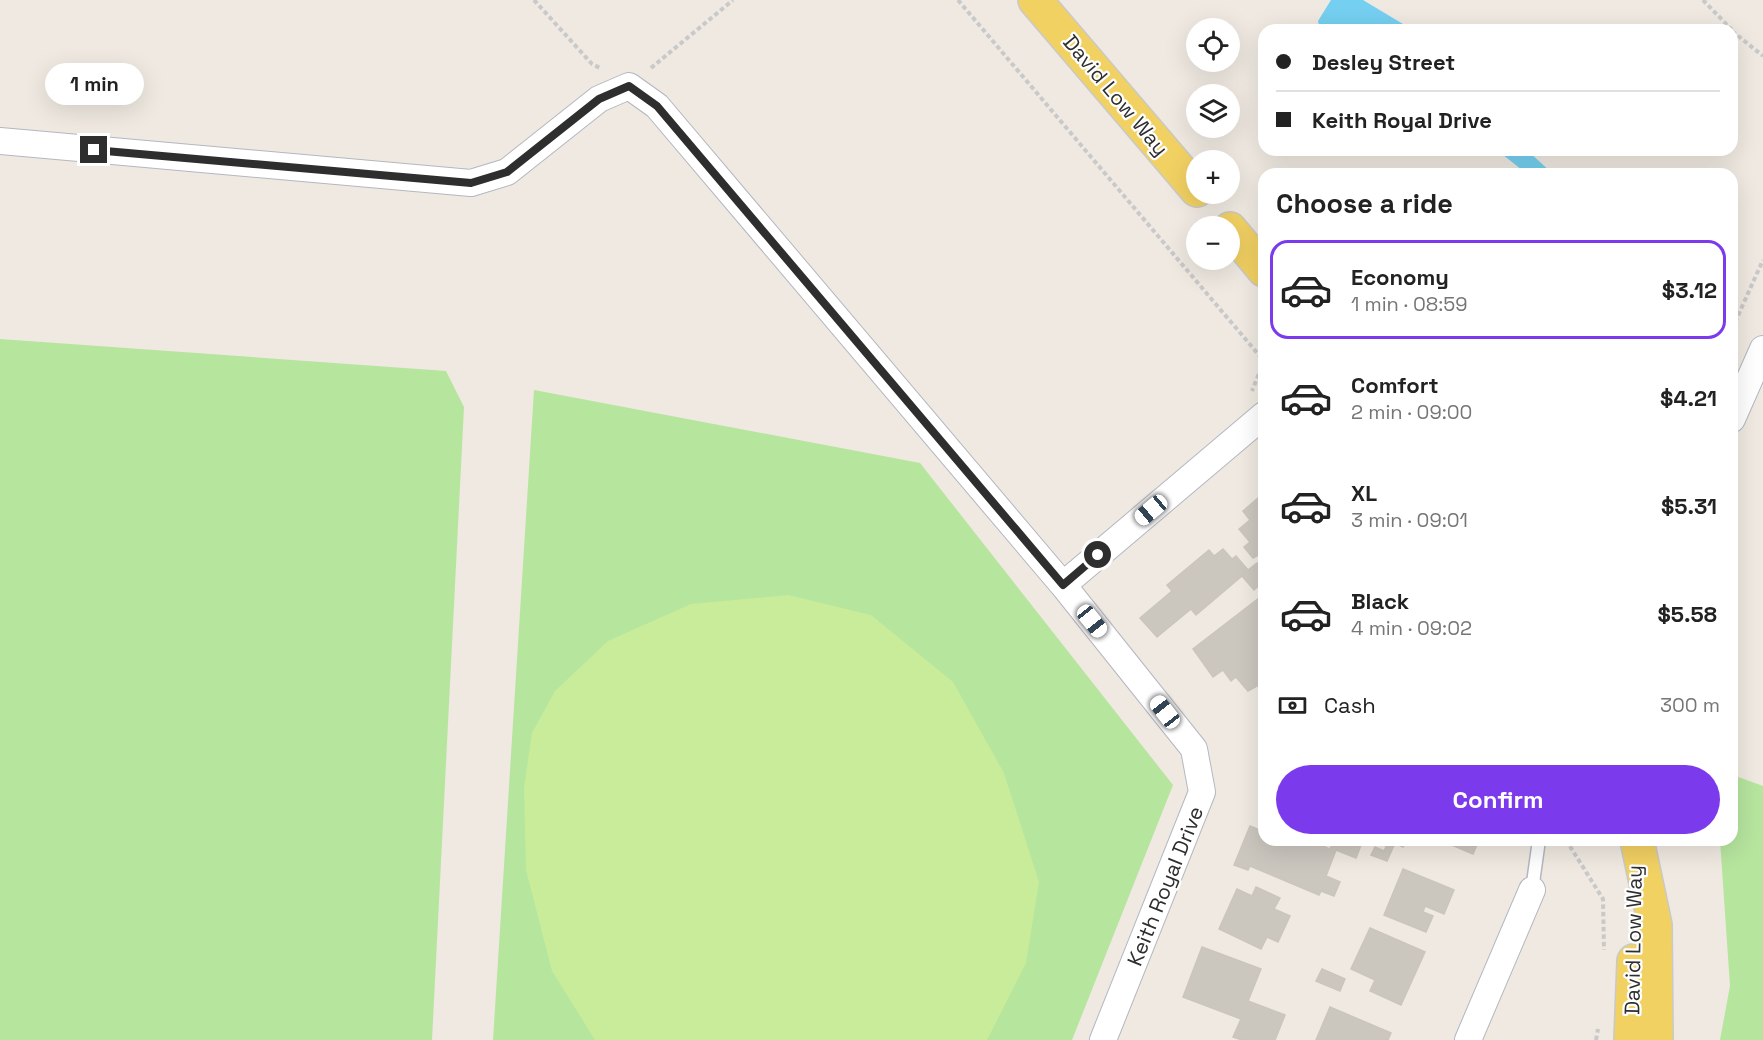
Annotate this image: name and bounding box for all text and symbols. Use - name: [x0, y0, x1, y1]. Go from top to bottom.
- map controls: [1186, 18, 1240, 270]
- button: locate: [1186, 18, 1240, 72]
- street label: David Low Way: [1057, 29, 1175, 161]
- text: Desley Street: [1312, 48, 1455, 76]
- callout: 1 min: [44, 63, 144, 105]
- text: 1 min: [70, 71, 119, 97]
- button: layers: [1186, 84, 1240, 138]
- text: Keith Royal Drive: [1312, 106, 1492, 134]
- route end: [80, 136, 107, 163]
- button: +: [1186, 150, 1240, 204]
- text: Choose a ride: [1276, 186, 1453, 221]
- button: −: [1186, 216, 1240, 270]
- icon: car: [1279, 263, 1333, 317]
- text: Economy: [1351, 263, 1449, 291]
- text: $3.12: [1662, 276, 1717, 304]
- text: 1 min · 08:59: [1351, 291, 1467, 317]
- icon: car: [1279, 371, 1333, 425]
- text: Comfort: [1351, 371, 1439, 399]
- text: $4.21: [1660, 384, 1717, 412]
- text: 2 min · 09:00: [1351, 399, 1472, 425]
- icon: car: [1279, 479, 1333, 533]
- text: XL: [1351, 479, 1377, 507]
- car: [1131, 492, 1171, 528]
- text: $5.31: [1661, 492, 1717, 520]
- text: 3 min · 09:01: [1351, 507, 1468, 533]
- route start: [1084, 541, 1111, 568]
- icon: car: [1279, 587, 1333, 641]
- text: Black: [1351, 587, 1409, 615]
- text: $5.58: [1658, 600, 1717, 628]
- car: [1074, 601, 1110, 641]
- text: 4 min · 09:02: [1351, 615, 1472, 641]
- icon: cash: [1276, 689, 1309, 722]
- text: Cash: [1324, 691, 1376, 719]
- car: [1147, 692, 1183, 732]
- text: 300 m: [1660, 692, 1720, 718]
- button: Confirm: [1276, 765, 1720, 834]
- street label: Keith Royal Drive: [1121, 802, 1209, 970]
- street label: David Low Way: [1618, 865, 1648, 1015]

